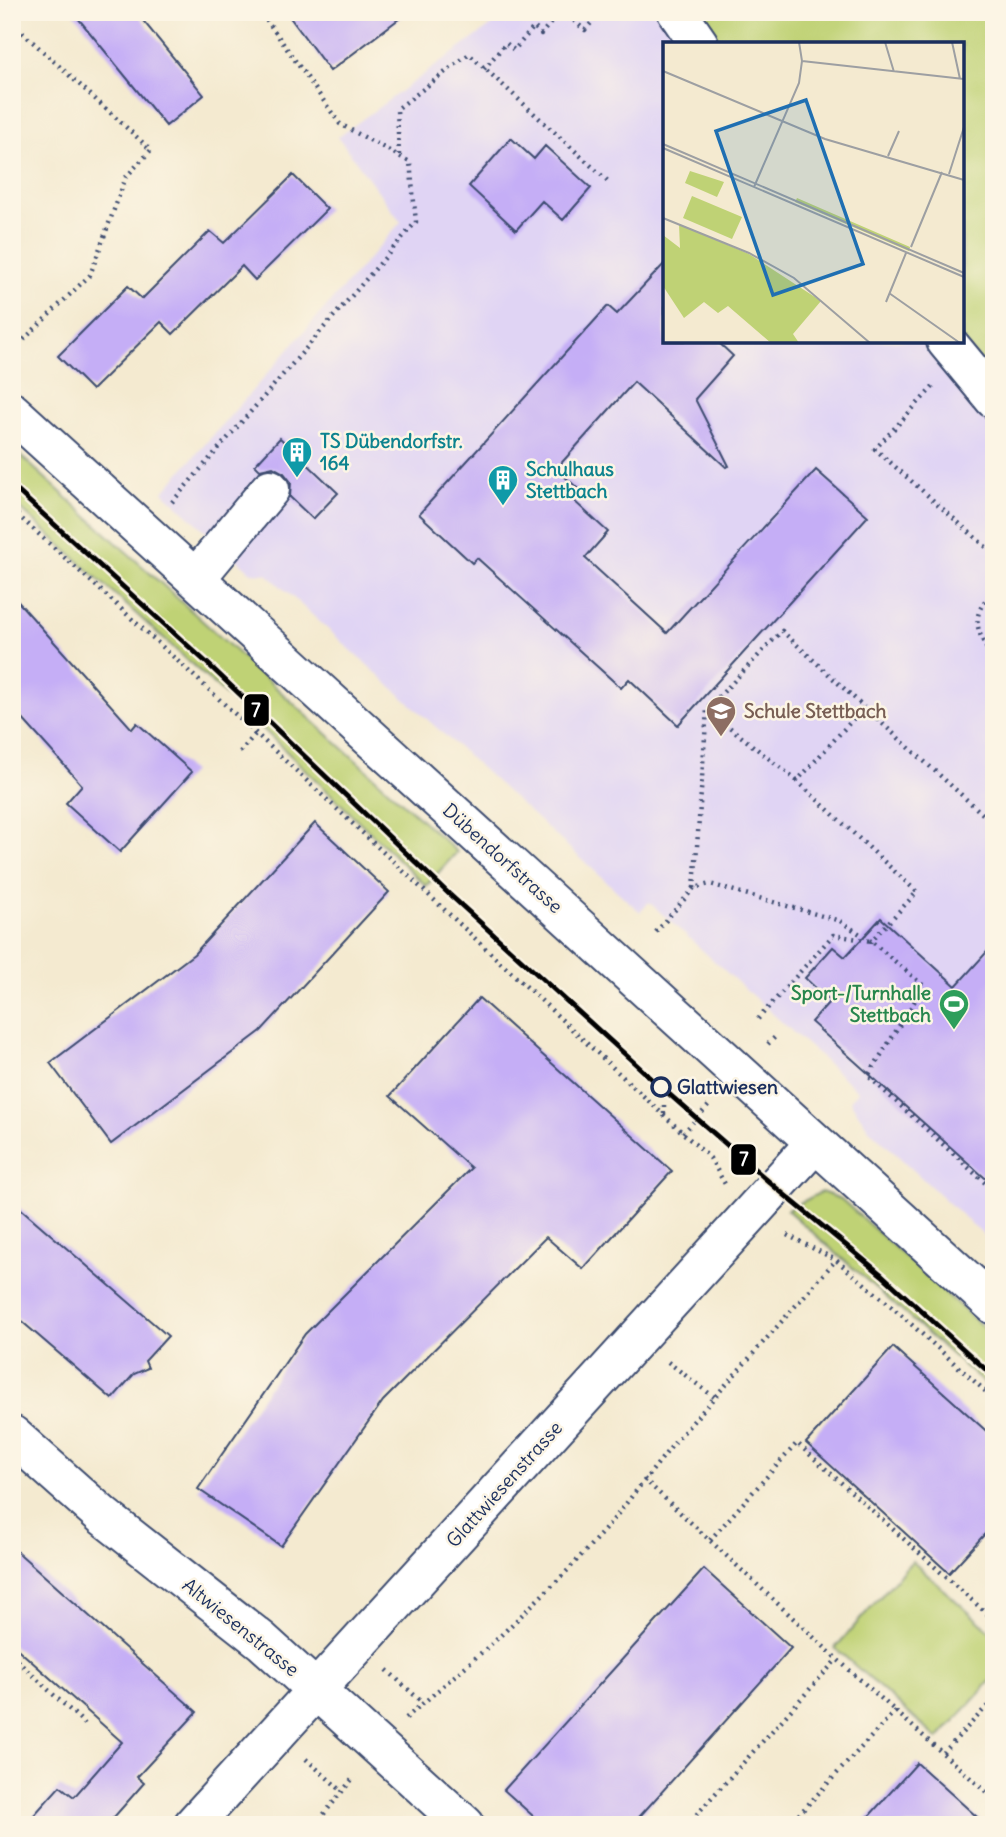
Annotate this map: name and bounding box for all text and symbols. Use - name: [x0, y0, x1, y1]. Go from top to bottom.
- inset map: [663, 42, 964, 343]
- place label: TS Dübendorfstr. 164: [320, 429, 463, 475]
- building icon: TS Dübendorfstr. 164: [280, 435, 314, 479]
- place label: Schulhaus Stettbach: [526, 457, 614, 503]
- building icon: Schulhaus Stettbach: [486, 463, 520, 507]
- line badge: 7: [243, 693, 270, 727]
- school or university icon: Schule Stettbach: [704, 694, 738, 738]
- text: 7: [251, 698, 261, 722]
- place label: Schule Stettbach: [744, 699, 887, 723]
- street label: Dübendorfstrasse: [438, 798, 568, 918]
- place label: Sport-/Turnhalle Stettbach: [791, 981, 931, 1027]
- sports icon: Sport-/Turnhalle Stettbach: [937, 987, 971, 1031]
- place label: Glattwiesen: [677, 1075, 778, 1099]
- marker: Glattwiesen: [651, 1077, 671, 1097]
- line badge: 7: [730, 1143, 757, 1176]
- text: 7: [739, 1147, 749, 1171]
- street label: Glattwiesenstrasse: [441, 1416, 567, 1552]
- street label: Altwiesenstrasse: [178, 1573, 304, 1681]

